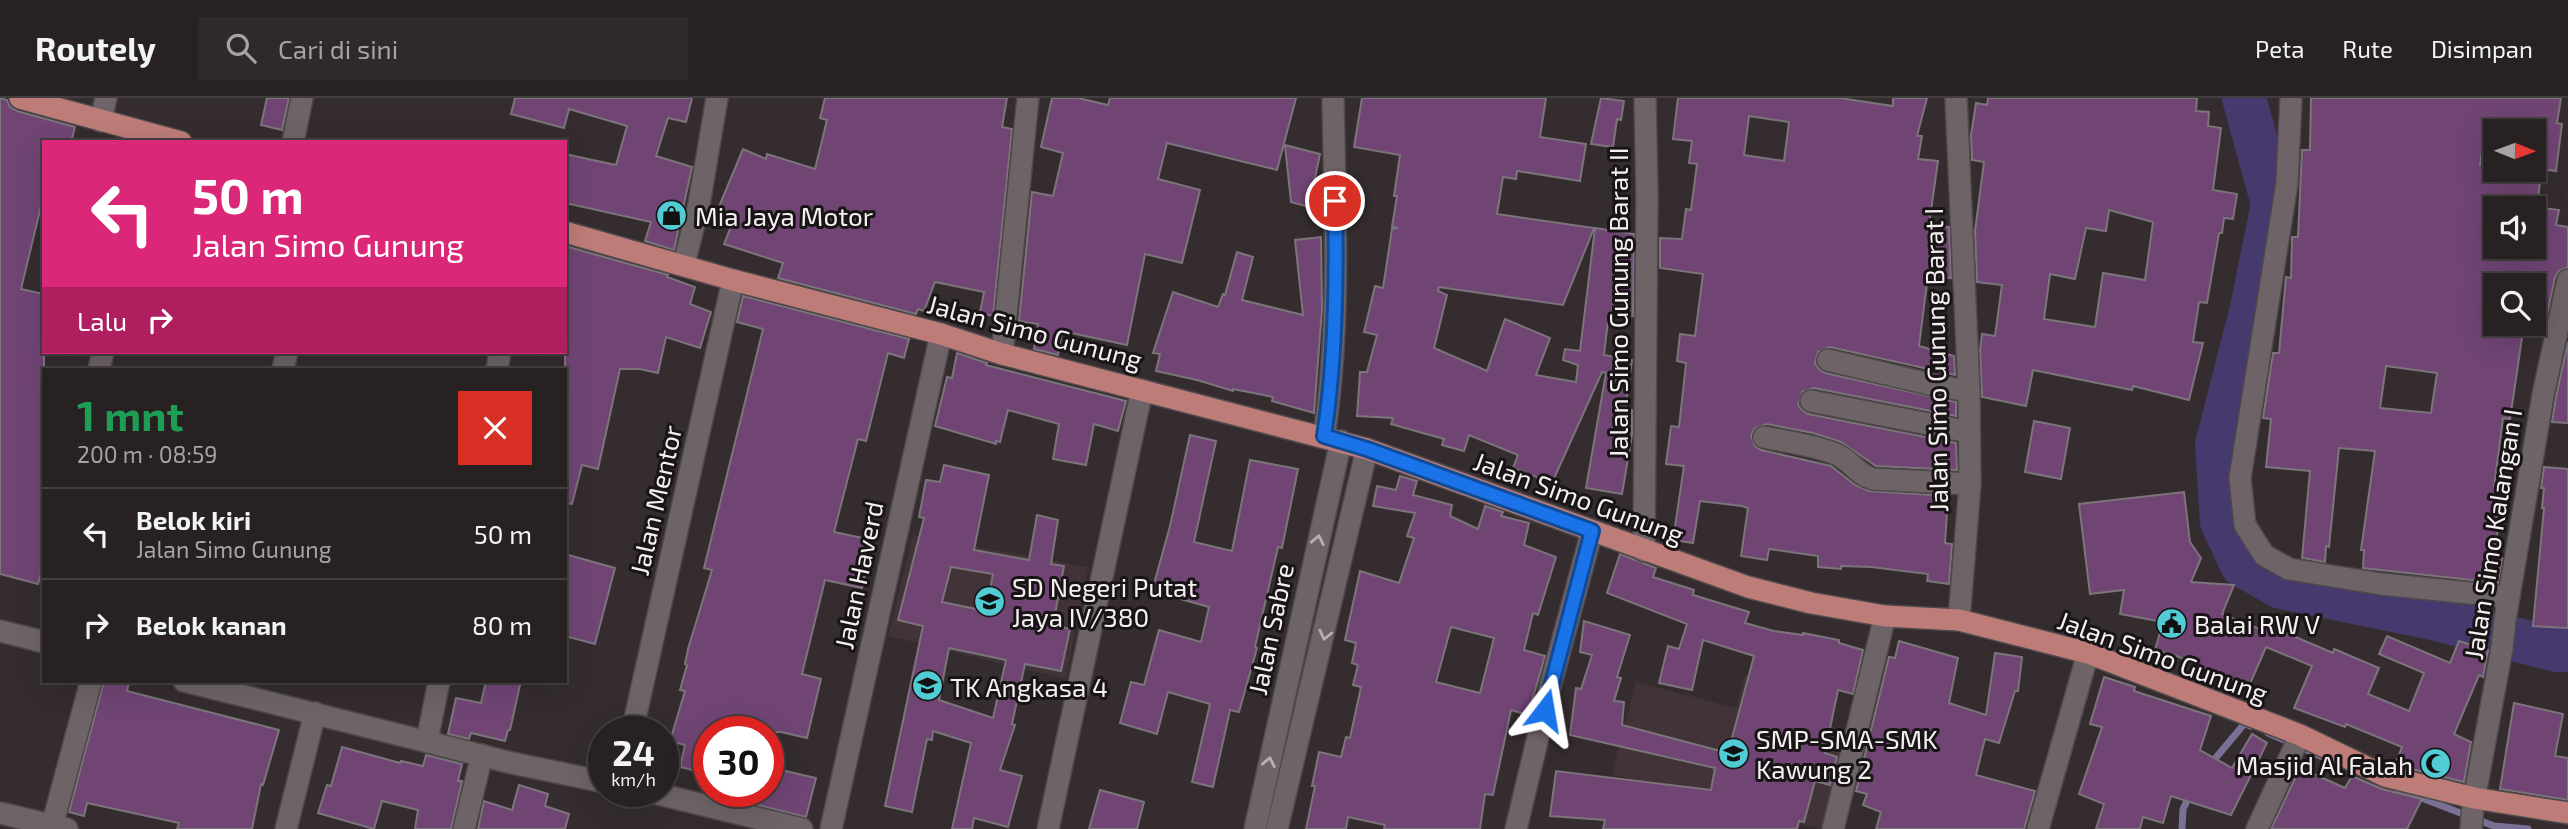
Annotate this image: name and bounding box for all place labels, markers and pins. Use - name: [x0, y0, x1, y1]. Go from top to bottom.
- pin: [1305, 171, 1365, 231]
- shop icon: Mia Jaya Motor: [655, 198, 689, 232]
- place label: Mia Jaya Motor: [695, 200, 873, 231]
- place label: SD Negeri Putat Jaya IV/380: [1012, 571, 1197, 632]
- school or university icon: SD Negeri Putat Jaya IV/380: [972, 584, 1006, 618]
- public building icon: Balai RW V: [2154, 606, 2188, 640]
- place label: Balai RW V: [2194, 608, 2320, 639]
- school or university icon: TK Angkasa 4: [910, 669, 944, 703]
- place label: TK Angkasa 4: [950, 671, 1108, 702]
- place label: SMP-SMA-SMK Kawung 2: [1756, 723, 1938, 784]
- school or university icon: SMP-SMA-SMK Kawung 2: [1716, 736, 1750, 770]
- mosque icon: Masjid Al Falah: [2419, 747, 2453, 781]
- place label: Masjid Al Falah: [2236, 749, 2413, 780]

